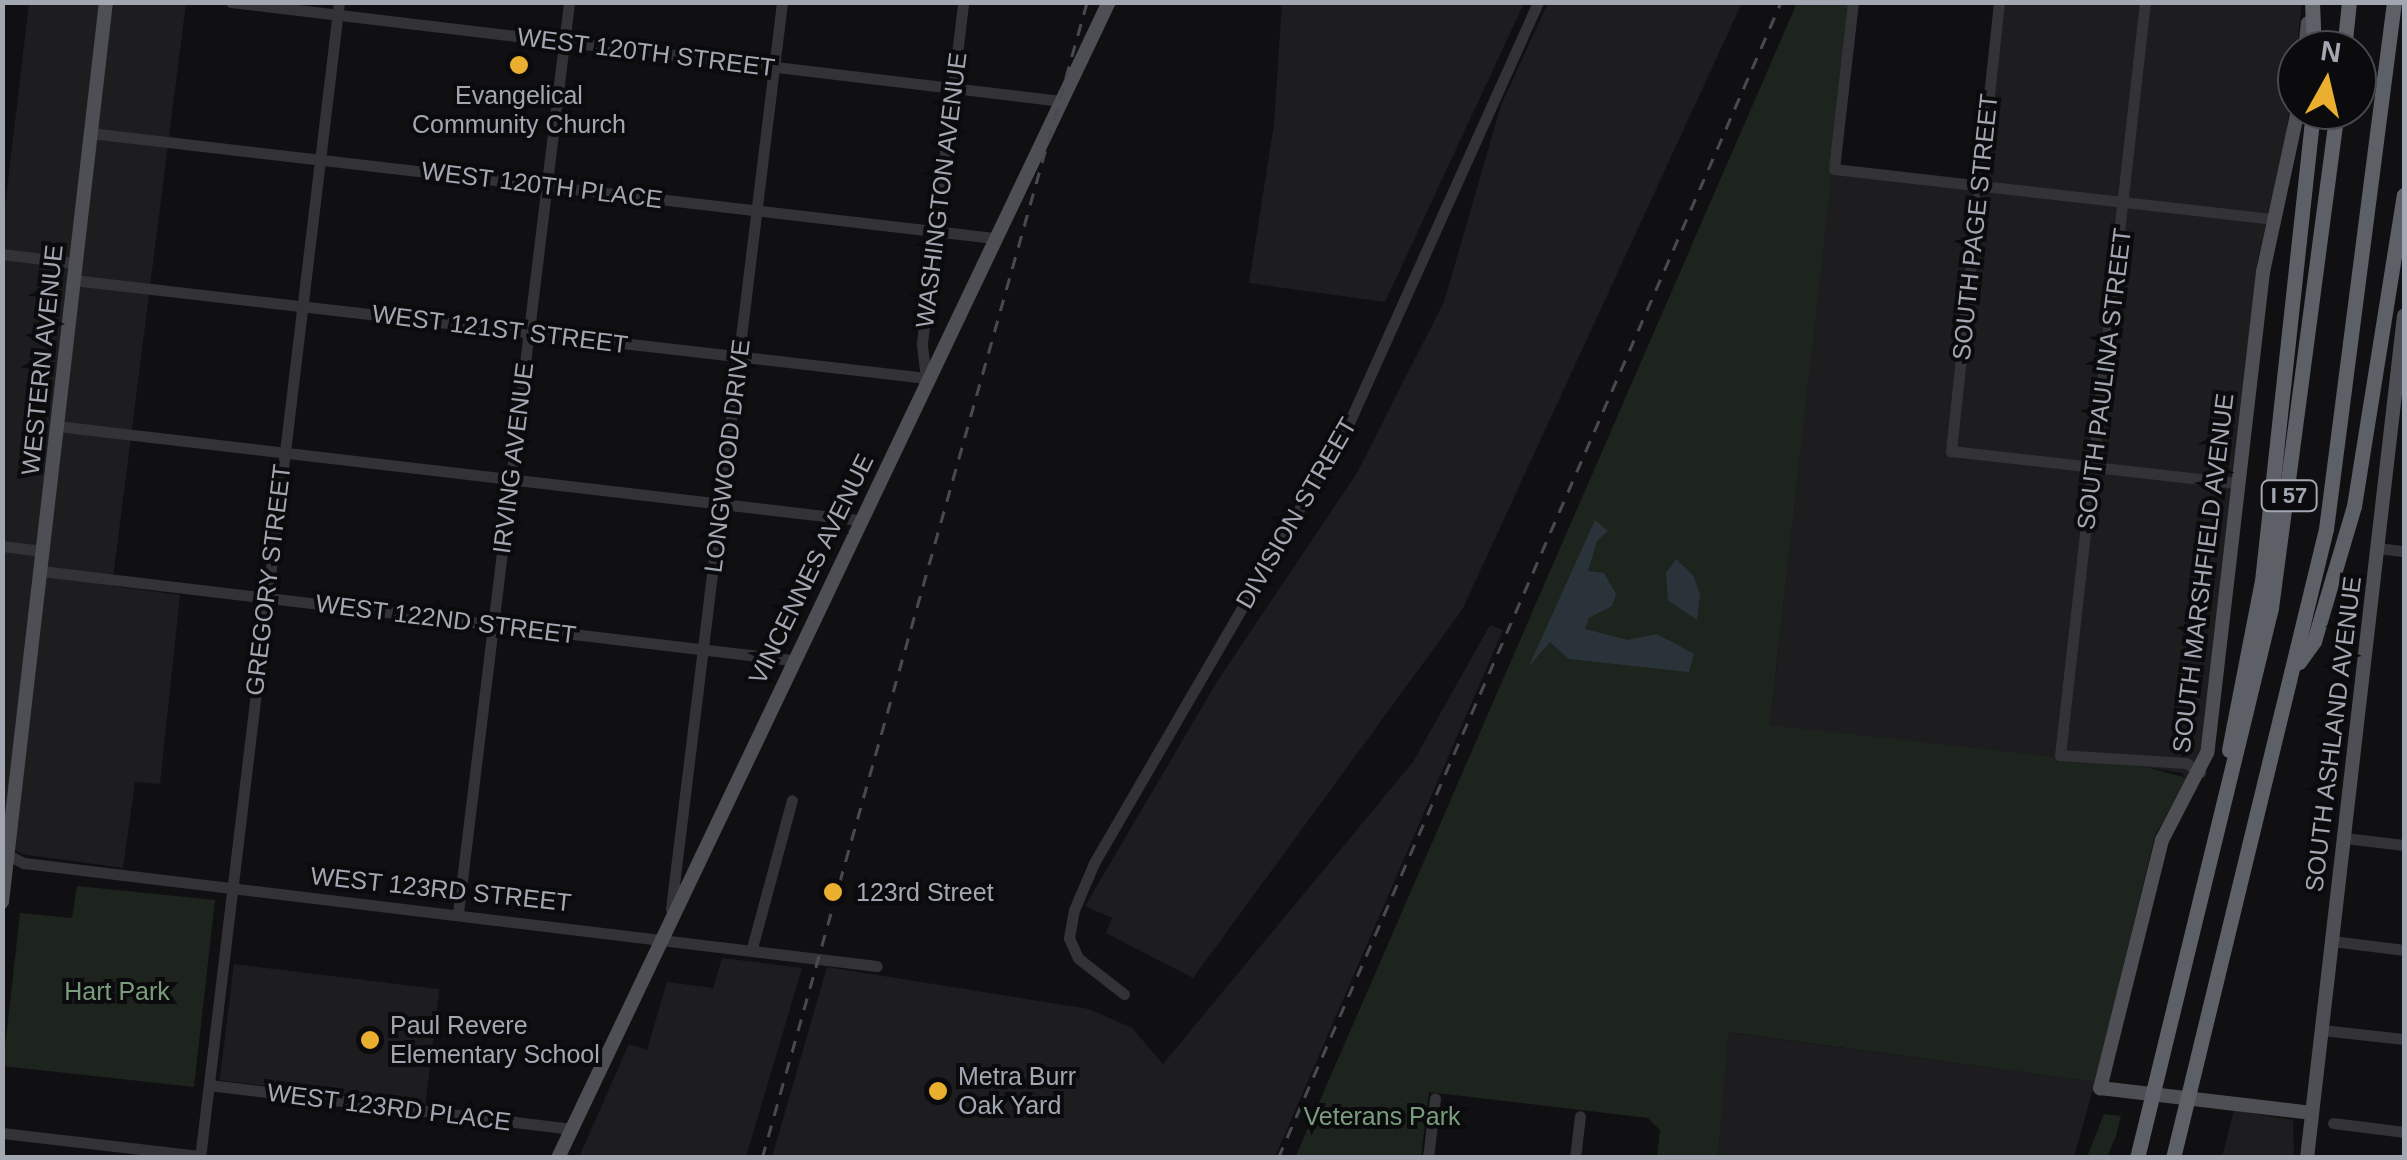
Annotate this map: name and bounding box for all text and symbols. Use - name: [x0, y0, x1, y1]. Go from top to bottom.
- street label: WEST 120TH STREET: [515, 21, 777, 83]
- north arrow: [2277, 30, 2377, 130]
- text: N: [2319, 35, 2343, 69]
- street label: WASHINGTON AVENUE: [909, 50, 973, 330]
- marker: Evangelical Community Church: [508, 54, 530, 76]
- place label: Evangelical Community Church: [412, 81, 626, 140]
- street label: SOUTH PAGE STREET: [1946, 92, 2004, 362]
- street label: WEST 120TH PLACE: [420, 155, 664, 215]
- street label: SOUTH PAULINA STREET: [2071, 226, 2137, 532]
- street label: WESTERN AVENUE: [15, 243, 69, 477]
- street label: WEST 121ST STREET: [370, 298, 630, 360]
- street label: LONGWOOD DRIVE: [698, 338, 756, 574]
- street label: IRVING AVENUE: [486, 360, 540, 556]
- street label: SOUTH MARSHFIELD AVENUE: [2166, 391, 2240, 755]
- street label: DIVISION STREET: [1229, 412, 1363, 614]
- street label: VINCENNES AVENUE: [742, 448, 880, 690]
- street label: GREGORY STREET: [239, 463, 297, 697]
- road number: I 57: [2259, 479, 2319, 513]
- street label: SOUTH ASHLAND AVENUE: [2299, 573, 2367, 895]
- street label: WEST 122ND STREET: [314, 588, 578, 650]
- street label: WEST 123RD STREET: [309, 860, 573, 918]
- place label: 123rd Street: [856, 877, 994, 907]
- marker: 123rd Street: [820, 879, 846, 905]
- park label: Hart Park: [64, 976, 170, 1006]
- place label: Paul Revere Elementary School: [390, 1011, 600, 1070]
- marker: Paul Revere Elementary School: [359, 1029, 381, 1051]
- place label: Metra Burr Oak Yard: [958, 1062, 1076, 1121]
- street label: WEST 123RD PLACE: [265, 1077, 513, 1137]
- marker: Metra Burr Oak Yard: [927, 1080, 949, 1102]
- park label: Veterans Park: [1303, 1101, 1461, 1131]

